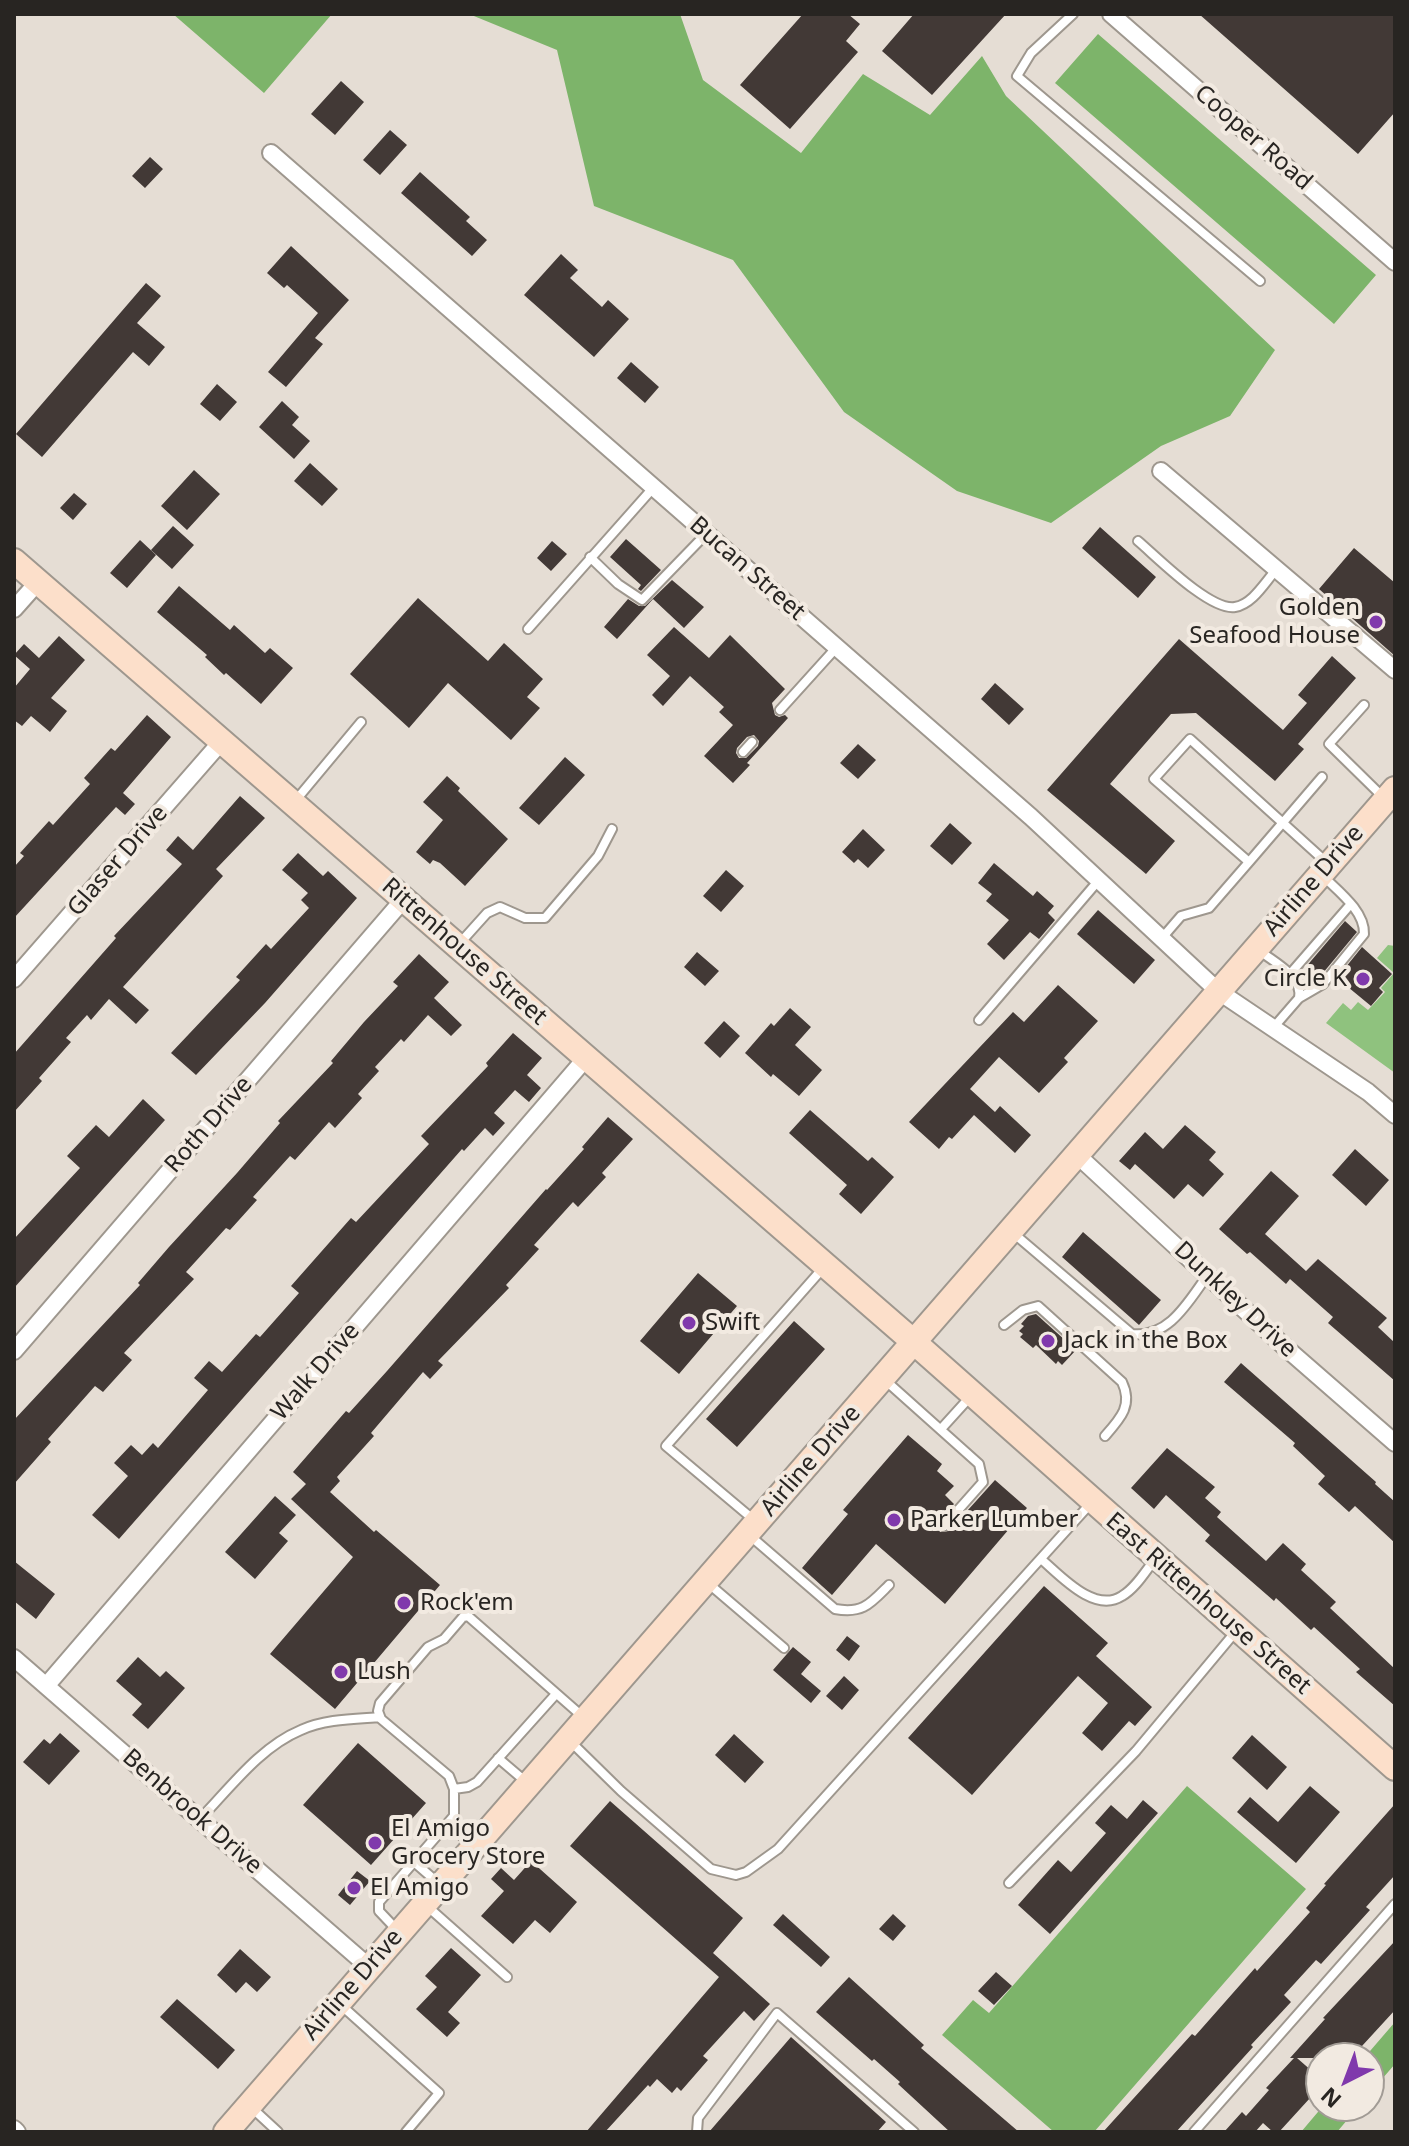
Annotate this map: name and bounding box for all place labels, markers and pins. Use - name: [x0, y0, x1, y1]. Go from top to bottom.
- place label: Golden Seafood House: [1189, 594, 1360, 650]
- marker: Golden Seafood House: [1367, 613, 1385, 631]
- place label: Circle K: [1264, 965, 1347, 993]
- marker: Circle K: [1354, 970, 1372, 988]
- place label: Swift: [705, 1309, 760, 1337]
- marker: Swift: [680, 1314, 698, 1332]
- place label: Jack in the Box: [1064, 1327, 1227, 1355]
- marker: Jack in the Box: [1039, 1332, 1057, 1350]
- place label: Parker Lumber: [910, 1506, 1078, 1534]
- marker: Parker Lumber: [885, 1511, 903, 1529]
- place label: Rock'em: [420, 1589, 514, 1617]
- marker: Rock'em: [395, 1594, 413, 1612]
- place label: Lush: [357, 1658, 411, 1686]
- marker: Lush: [332, 1663, 350, 1681]
- place label: El Amigo Grocery Store: [391, 1815, 545, 1871]
- marker: El Amigo Grocery Store: [366, 1834, 384, 1852]
- place label: El Amigo: [370, 1874, 469, 1902]
- marker: El Amigo: [345, 1879, 363, 1897]

